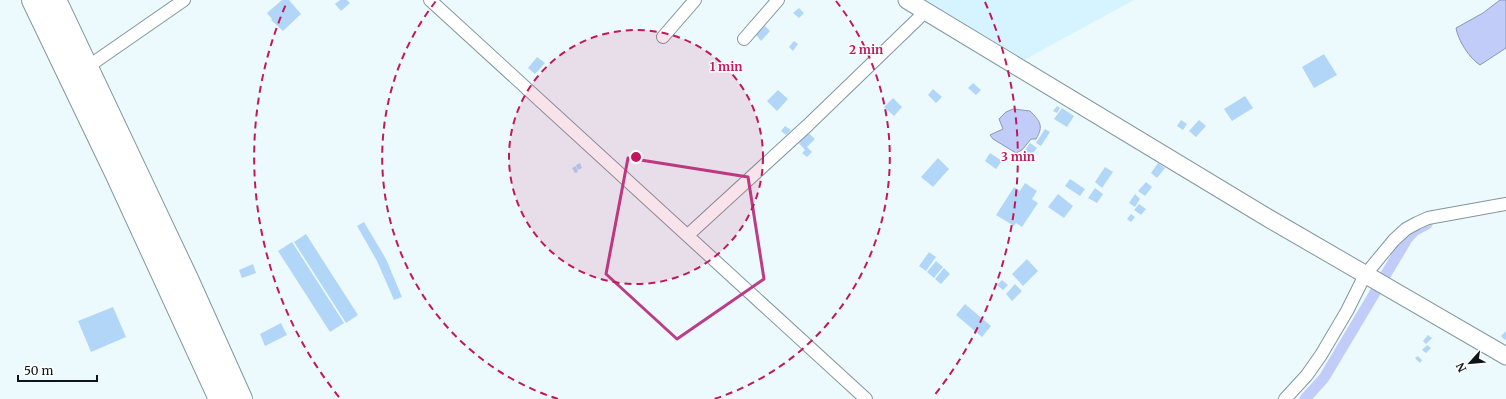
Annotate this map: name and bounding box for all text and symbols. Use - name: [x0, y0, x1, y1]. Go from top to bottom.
- text: 2 min: [849, 42, 883, 57]
- text: 1 min: [710, 59, 742, 74]
- text: 3 min: [1001, 149, 1035, 164]
- centre of rings: [629, 150, 643, 164]
- north arrow: [1450, 343, 1490, 383]
- scale bar: [18, 357, 97, 383]
- text: N: [1453, 360, 1469, 375]
- text: 50 m: [24, 363, 53, 378]

